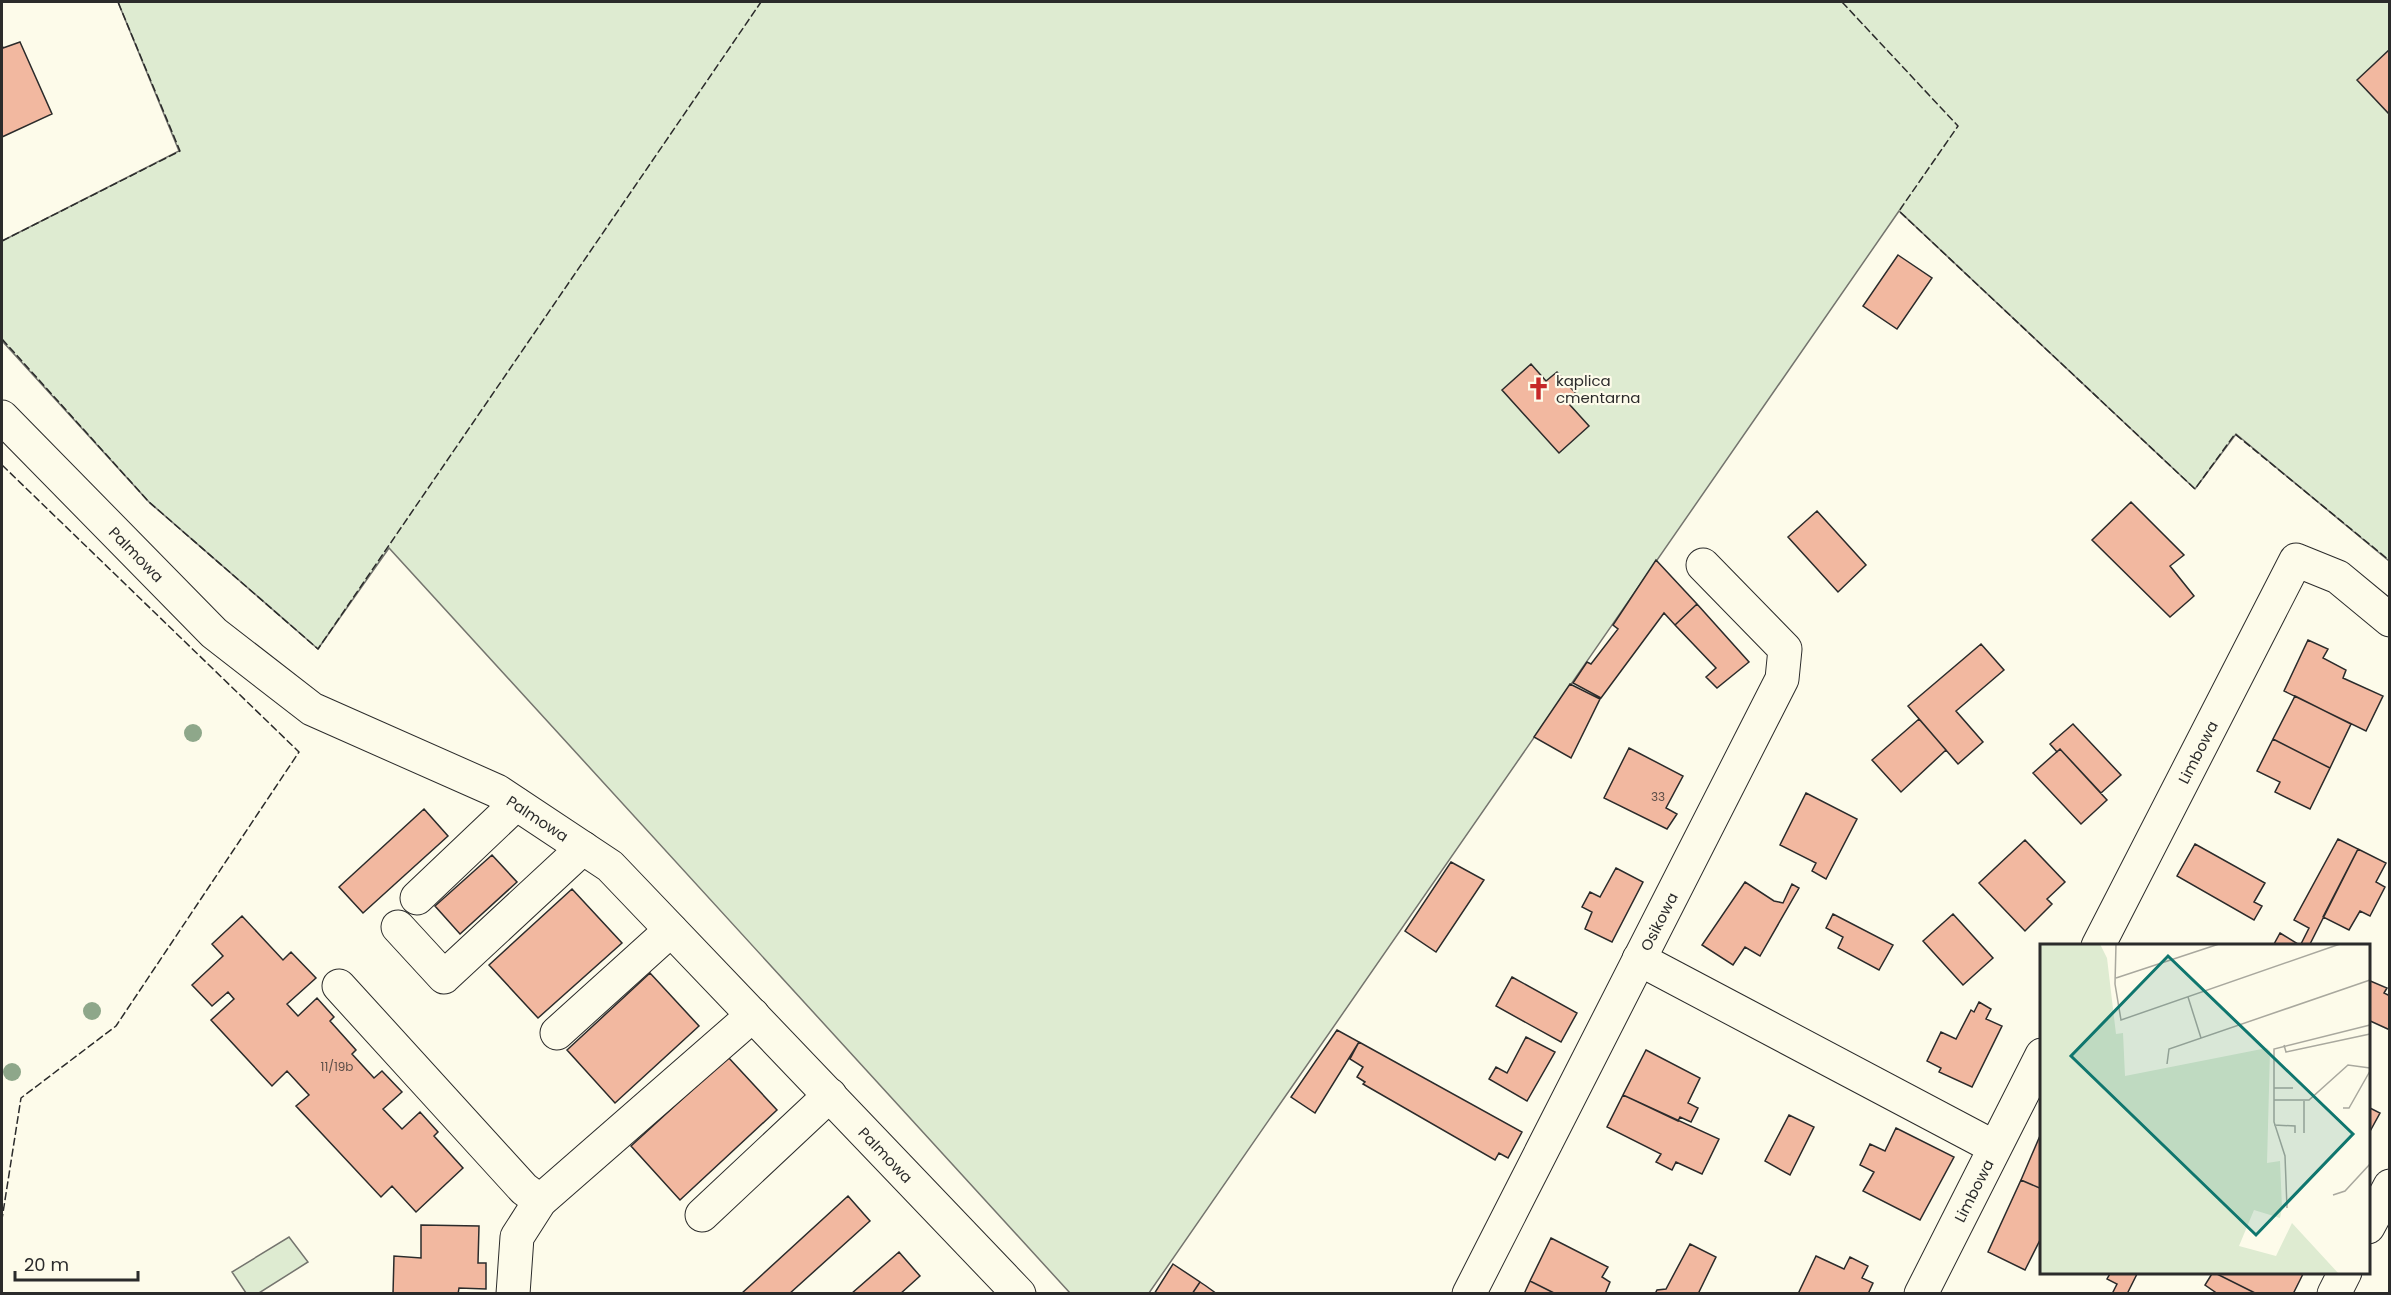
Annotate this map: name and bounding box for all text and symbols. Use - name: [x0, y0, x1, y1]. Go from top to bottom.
- place label: kaplica cmentarna: [1556, 370, 1640, 408]
- church icon: kaplica cmentarna: [1525, 376, 1551, 402]
- street label: Palmowa: [104, 522, 169, 586]
- street label: Limbowa: [2173, 717, 2222, 787]
- house number: 33: [1651, 788, 1665, 805]
- street label: Palmowa: [503, 790, 573, 846]
- street label: Osikowa: [1635, 889, 1682, 954]
- inset map: [2040, 944, 2370, 1274]
- house number: 11/19b: [321, 1058, 353, 1075]
- street label: Palmowa: [854, 1122, 918, 1187]
- street label: Limbowa: [1949, 1156, 1998, 1226]
- scale bar: [15, 1244, 138, 1282]
- text: 20 m: [24, 1252, 69, 1277]

